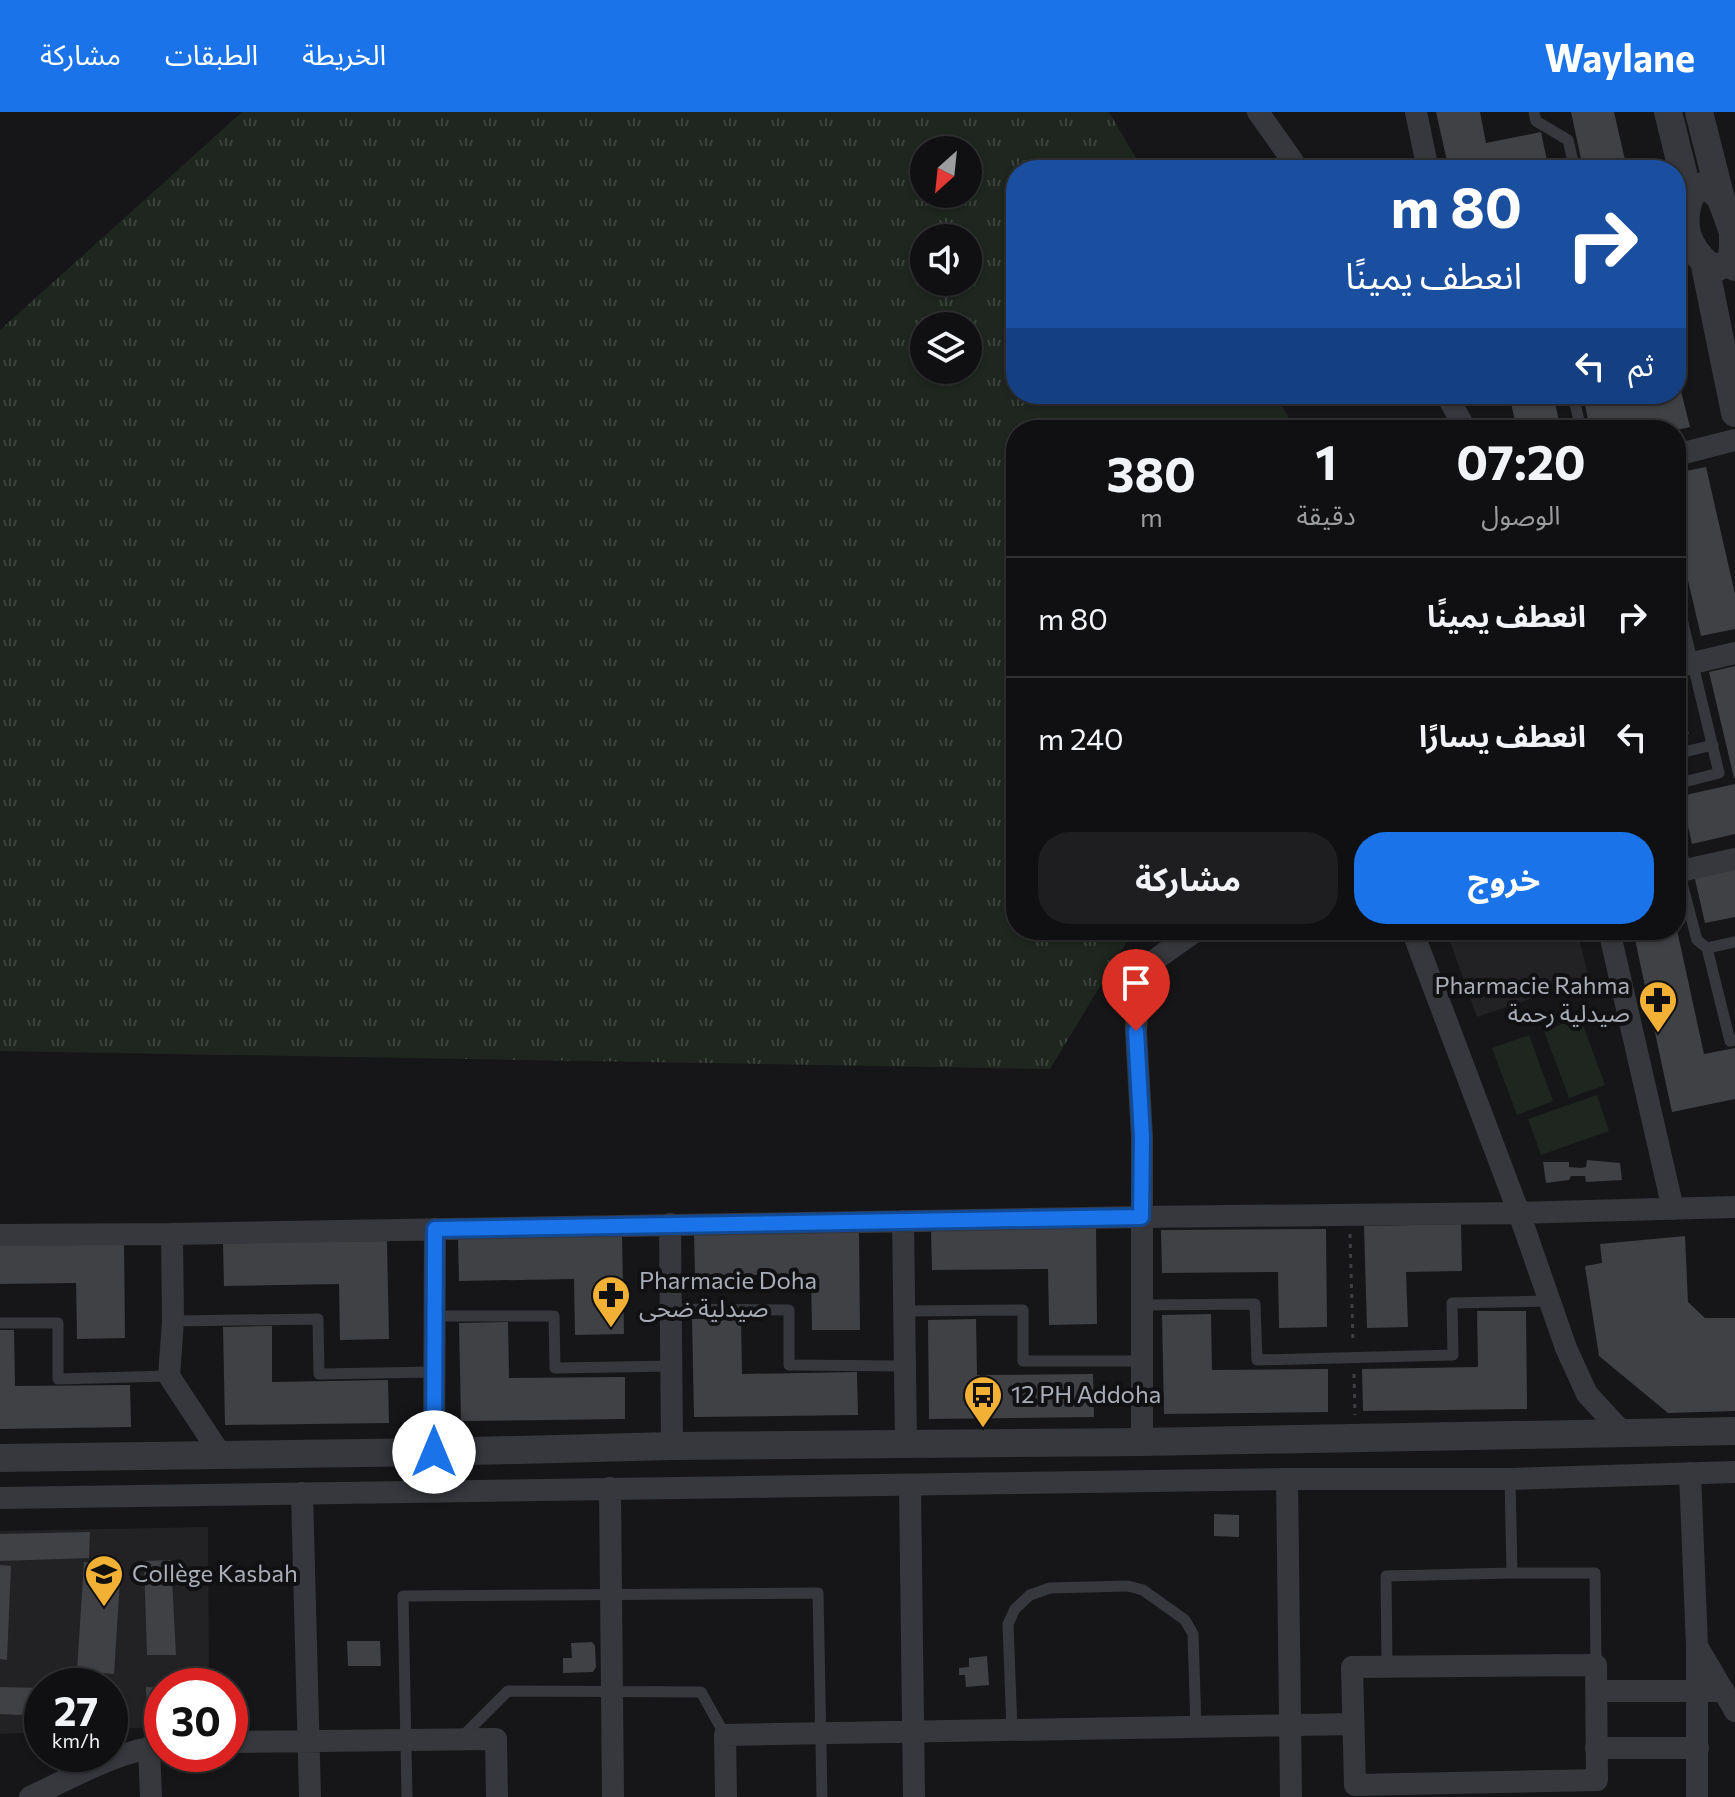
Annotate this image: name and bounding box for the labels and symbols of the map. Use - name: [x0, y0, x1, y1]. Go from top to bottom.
- north arrow: [910, 136, 982, 208]
- pin: [1102, 949, 1170, 1031]
- place label: Pharmacie Rahma صيدلية رحمة: [1434, 970, 1630, 1028]
- pharmacy icon: Pharmacie Rahma صيدلية رحمة: [1637, 979, 1679, 1034]
- place label: Pharmacie Doha صيدلية ضحى: [639, 1265, 817, 1322]
- pharmacy icon: Pharmacie Doha صيدلية ضحى: [590, 1274, 632, 1329]
- bus stop icon: 12 PH Addoha: [962, 1374, 1004, 1429]
- place label: 12 PH Addoha: [1011, 1379, 1161, 1408]
- position arrow: [392, 1410, 476, 1494]
- school or university icon: Collège Kasbah: [83, 1553, 125, 1608]
- place label: Collège Kasbah: [132, 1558, 298, 1587]
- speed limit sign: 30: [144, 1668, 248, 1772]

